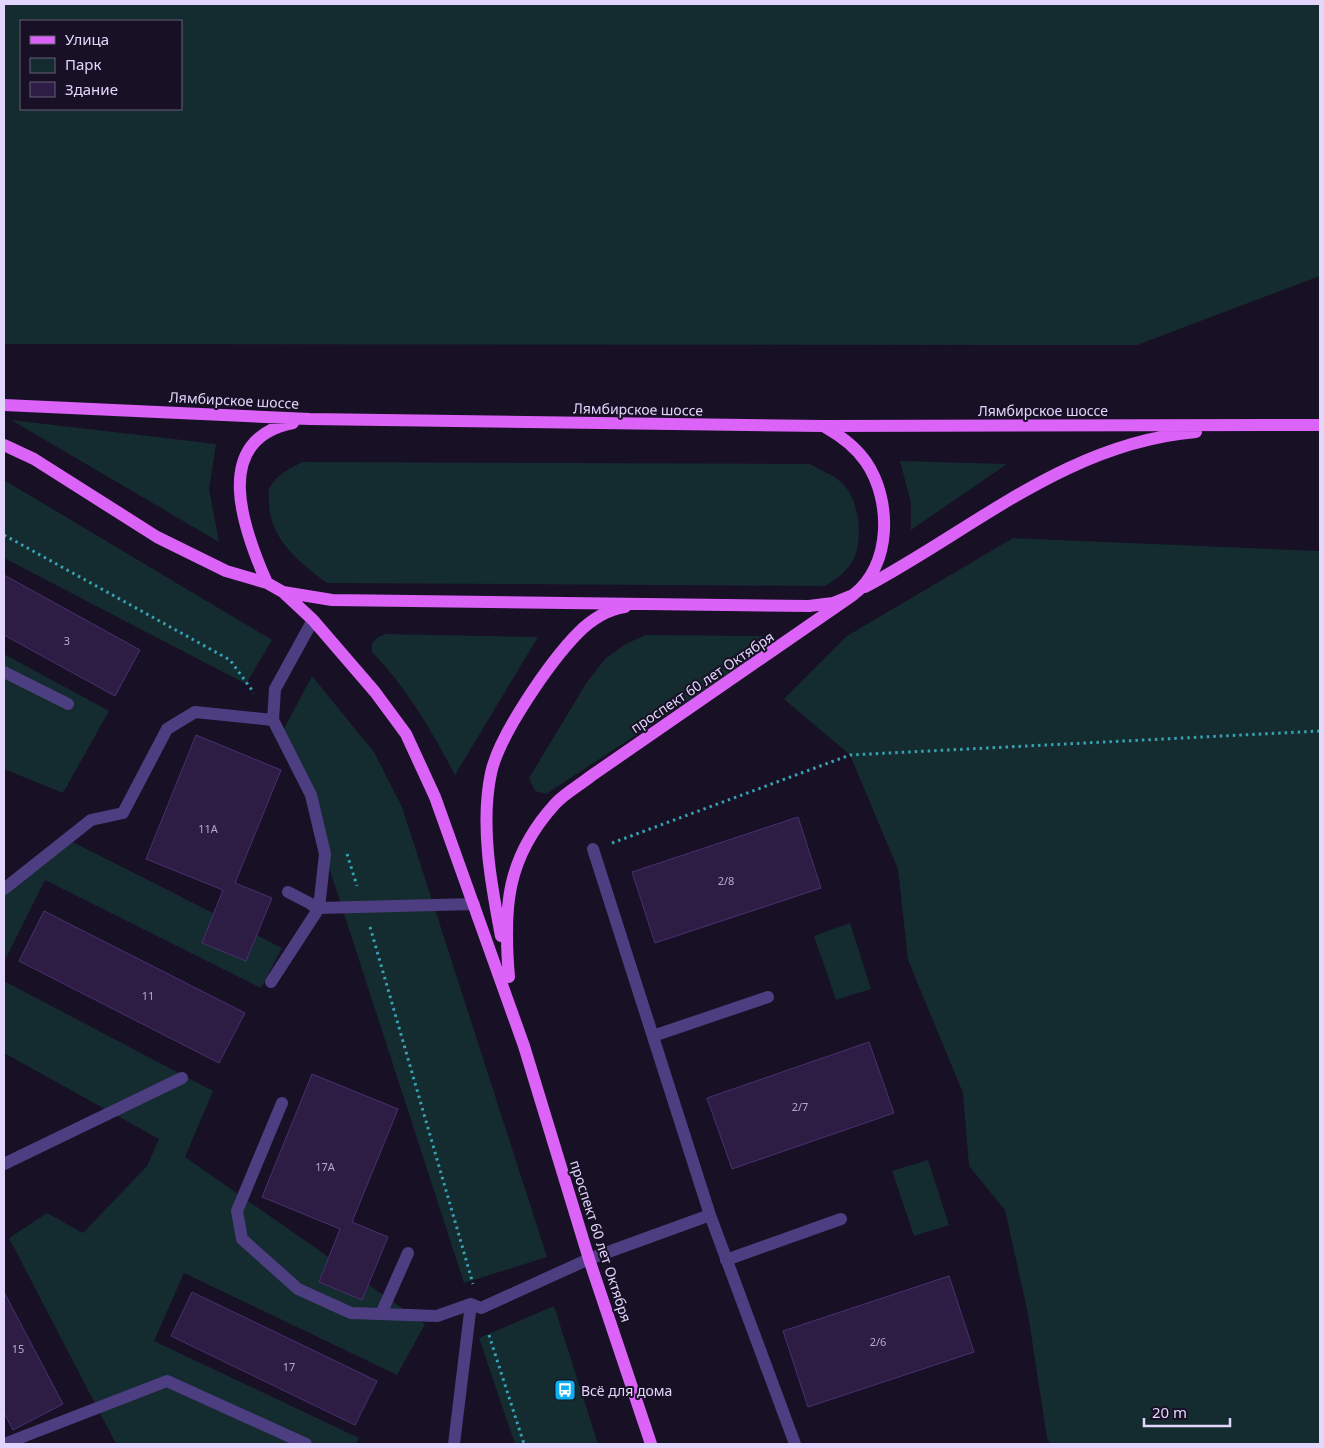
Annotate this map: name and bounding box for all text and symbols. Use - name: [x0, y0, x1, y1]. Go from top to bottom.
- legend: [20, 20, 182, 110]
- text: Улица: [65, 29, 109, 49]
- text: Парк: [65, 54, 101, 74]
- text: Здание: [65, 79, 118, 99]
- street label: Лямбирское шоссе: [169, 387, 300, 413]
- street label: Лямбирское шоссе: [573, 398, 703, 420]
- street label: Лямбирское шоссе: [978, 401, 1108, 420]
- street label: проспект 60 лет Октября: [627, 627, 777, 737]
- house number: 3: [64, 633, 70, 648]
- house number: 11А: [198, 821, 219, 836]
- house number: 2/8: [718, 873, 734, 888]
- house number: 11: [142, 988, 154, 1003]
- house number: 2/7: [792, 1099, 808, 1114]
- street label: проспект 60 лет Октября: [566, 1158, 636, 1324]
- house number: 17А: [315, 1159, 336, 1174]
- house number: 2/6: [870, 1334, 886, 1349]
- house number: 15: [12, 1341, 24, 1356]
- house number: 17: [283, 1359, 295, 1374]
- bus stop icon: Всё для дома: [553, 1378, 577, 1402]
- place label: Всё для дома: [581, 1381, 672, 1400]
- scale bar: [1144, 1396, 1230, 1428]
- text: 20 m: [1152, 1402, 1187, 1422]

